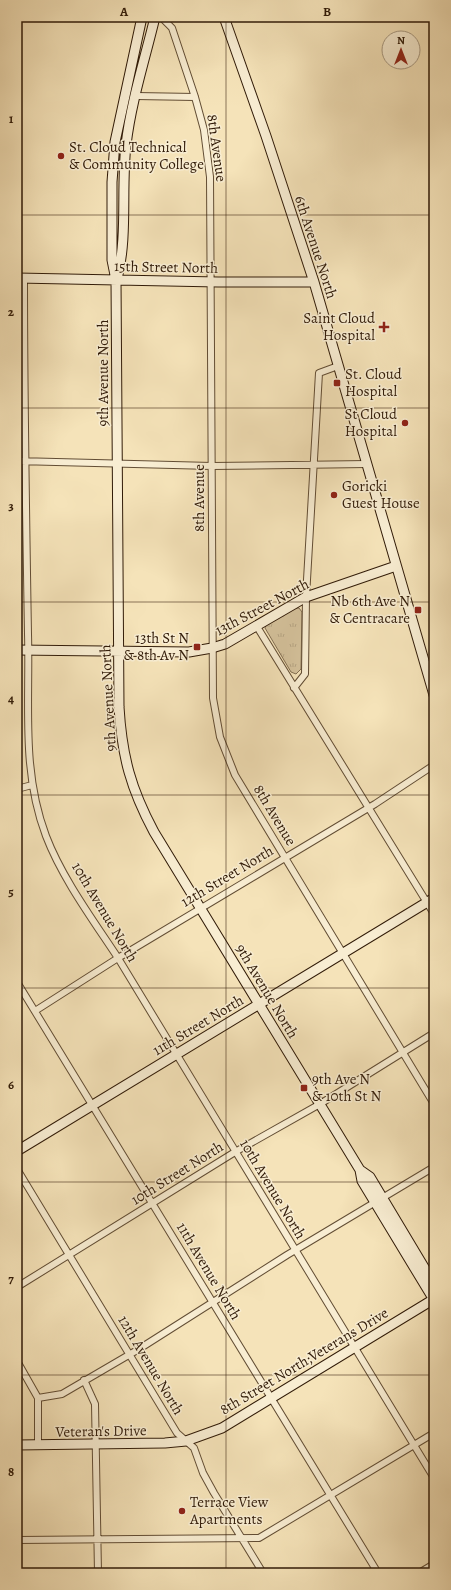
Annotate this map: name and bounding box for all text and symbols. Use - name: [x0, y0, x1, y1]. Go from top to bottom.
- text: A: [119, 3, 129, 20]
- text: B: [323, 3, 331, 20]
- north arrow: [381, 30, 421, 70]
- text: N: [397, 33, 405, 48]
- text: 1: [9, 110, 14, 127]
- street label: 8th Avenue: [202, 113, 232, 183]
- place label: St. Cloud Technical & Community College: [69, 137, 204, 174]
- marker: St. Cloud Technical & Community College: [56, 151, 66, 161]
- street label: 6th Avenue North: [290, 193, 342, 301]
- street label: 15th Street North: [114, 256, 218, 278]
- text: 2: [8, 303, 15, 320]
- place label: Saint Cloud Hospital: [303, 308, 376, 345]
- street label: 9th Avenue North: [93, 319, 113, 427]
- marker: Saint Cloud Hospital: [378, 321, 390, 333]
- place label: St. Cloud Hospital: [345, 364, 403, 401]
- marker: St. Cloud Hospital: [332, 378, 342, 388]
- place label: St Cloud Hospital: [344, 404, 398, 441]
- marker: St Cloud Hospital: [400, 418, 410, 428]
- street label: 8th Avenue: [189, 464, 209, 532]
- place label: Goricki Guest House: [342, 476, 420, 513]
- marker: Goricki Guest House: [329, 490, 339, 500]
- text: 3: [8, 497, 14, 514]
- street label: 13th Street North: [211, 574, 313, 640]
- place label: Nb 6th Ave N & Centracare: [329, 591, 410, 628]
- marker: Nb 6th Ave N & Centracare: [413, 605, 423, 615]
- place label: 13th St N & 8th Av N: [123, 628, 189, 665]
- marker: 13th St N & 8th Av N: [192, 642, 202, 652]
- street label: 9th Avenue North: [95, 644, 121, 752]
- text: 4: [8, 690, 14, 707]
- street label: 8th Avenue: [249, 781, 301, 849]
- street label: 12th Street North: [177, 840, 277, 912]
- street label: 10th Avenue North: [67, 858, 143, 966]
- text: 5: [8, 883, 14, 900]
- street label: 9th Avenue North: [231, 940, 303, 1042]
- street label: 11th Street North: [149, 990, 247, 1060]
- place label: 9th Ave N & 10th St N: [312, 1069, 381, 1106]
- text: 6: [8, 1076, 14, 1093]
- marker: 9th Ave N & 10th St N: [299, 1083, 309, 1093]
- street label: 10th Avenue North: [235, 1135, 311, 1243]
- street label: 10th Street North: [127, 1137, 227, 1209]
- street label: 11th Avenue North: [172, 1218, 246, 1324]
- text: 7: [8, 1270, 14, 1287]
- street label: 8th Street North;Veterans Drive: [216, 1303, 392, 1419]
- street label: 12th Avenue North: [113, 1312, 189, 1418]
- street label: Veteran's Drive: [54, 1420, 147, 1442]
- text: 8: [8, 1463, 14, 1480]
- place label: Terrace View Apartments: [189, 1492, 269, 1529]
- marker: Terrace View Apartments: [177, 1506, 187, 1516]

